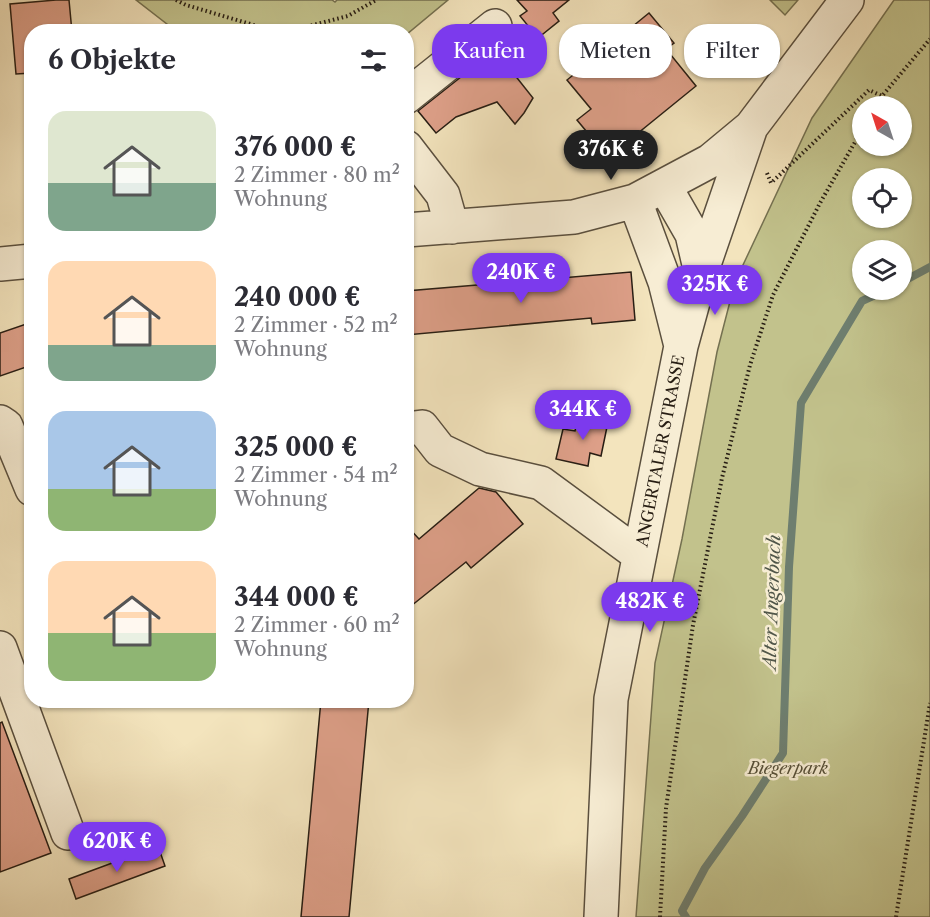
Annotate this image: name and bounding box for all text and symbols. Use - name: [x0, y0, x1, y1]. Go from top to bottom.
- chip: Kaufen: [432, 24, 547, 78]
- chip: Mieten: [559, 24, 672, 78]
- chip: Filter: [684, 24, 780, 78]
- text: 6 Objekte: [48, 44, 176, 76]
- icon: filters: [357, 44, 390, 77]
- north arrow: [852, 96, 912, 156]
- map controls: [852, 96, 912, 300]
- pin: 376K €: [562, 130, 660, 181]
- text: 376 000 €: [234, 131, 356, 163]
- icon: home: [96, 135, 168, 207]
- text: 376K €: [578, 137, 644, 161]
- text: 2 Zimmer · 80 m²: [234, 163, 400, 187]
- button: locate: [852, 168, 912, 228]
- text: Wohnung: [234, 187, 327, 211]
- button: layers: [852, 240, 912, 300]
- pin: 240K €: [472, 253, 570, 304]
- text: 240K €: [486, 260, 556, 284]
- pin: 325K €: [666, 265, 764, 316]
- text: 325K €: [681, 272, 749, 296]
- text: 240 000 €: [234, 281, 361, 313]
- icon: home: [96, 285, 168, 357]
- text: 2 Zimmer · 52 m²: [234, 313, 398, 337]
- text: Wohnung: [234, 337, 327, 361]
- street label: ANGERTALER STRASSE: [631, 353, 688, 550]
- pin: 344K €: [534, 390, 632, 441]
- text: 344K €: [549, 397, 617, 421]
- text: 325 000 €: [234, 431, 358, 463]
- icon: home: [96, 435, 168, 507]
- text: 2 Zimmer · 54 m²: [234, 463, 398, 487]
- text: Wohnung: [234, 487, 327, 511]
- water label: Alter Angerbach: [759, 534, 785, 673]
- text: 344 000 €: [234, 581, 359, 613]
- pin: 482K €: [601, 582, 699, 633]
- icon: home: [96, 585, 168, 657]
- text: 482K €: [615, 589, 685, 613]
- text: 2 Zimmer · 60 m²: [234, 613, 400, 637]
- text: Wohnung: [234, 637, 327, 661]
- park label: Biegerpark: [746, 758, 829, 778]
- pin: 620K €: [68, 822, 166, 873]
- text: 620K €: [82, 829, 152, 853]

